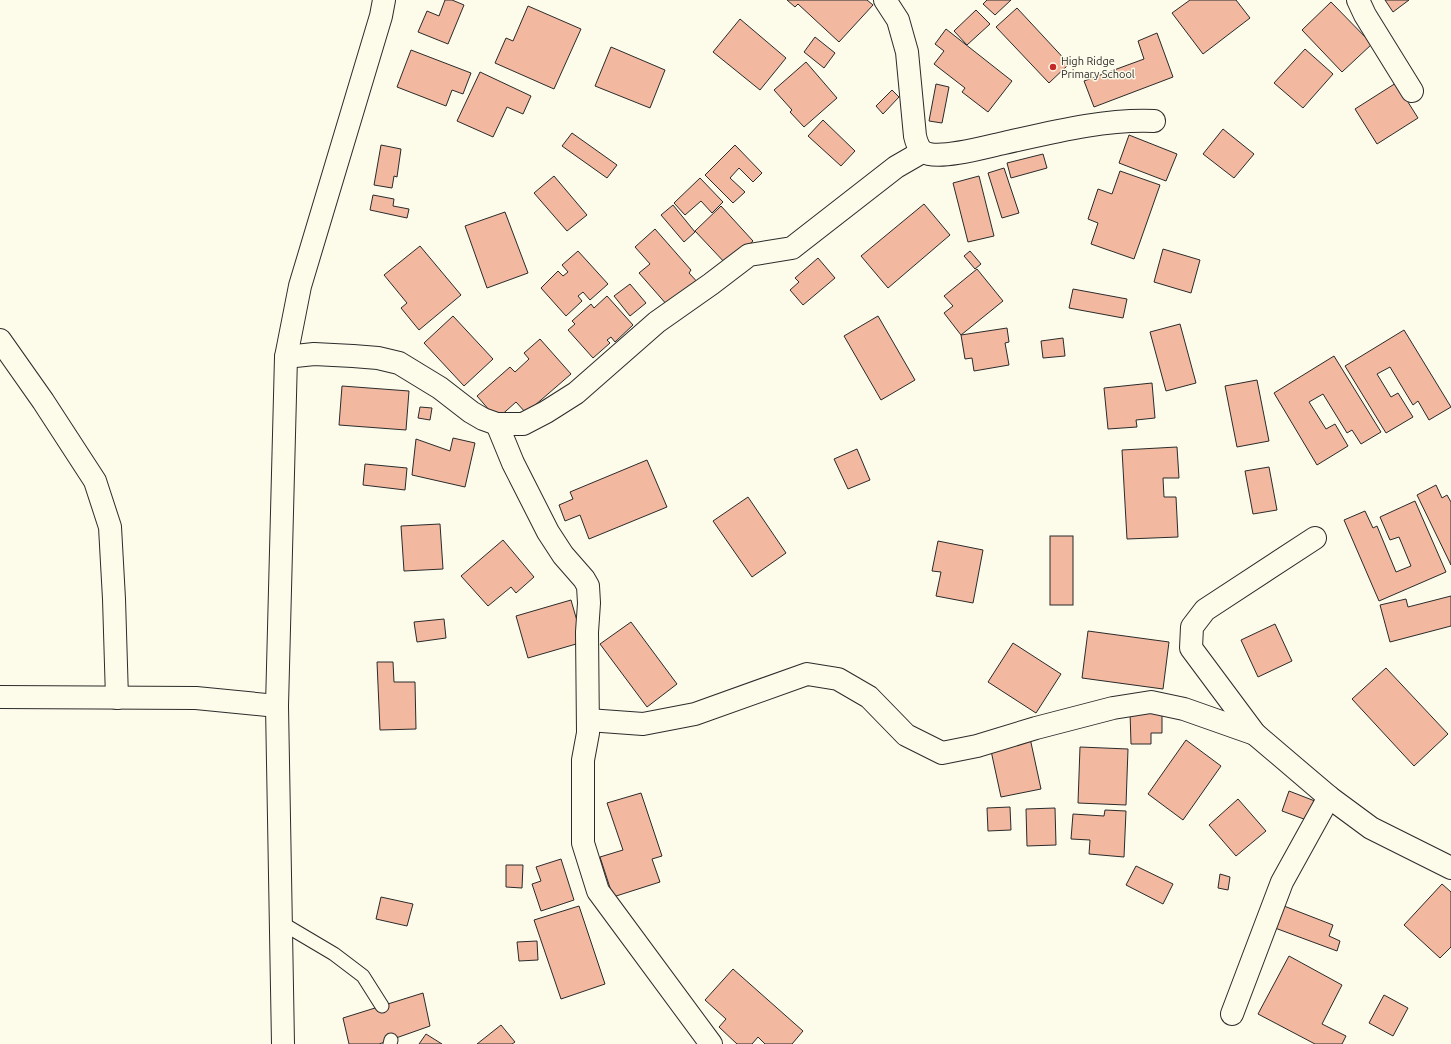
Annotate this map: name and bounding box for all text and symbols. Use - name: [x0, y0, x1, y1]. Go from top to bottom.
- place label: High Ridge Primary School: [1061, 55, 1135, 80]
- marker: High Ridge Primary School: [1048, 62, 1058, 72]

